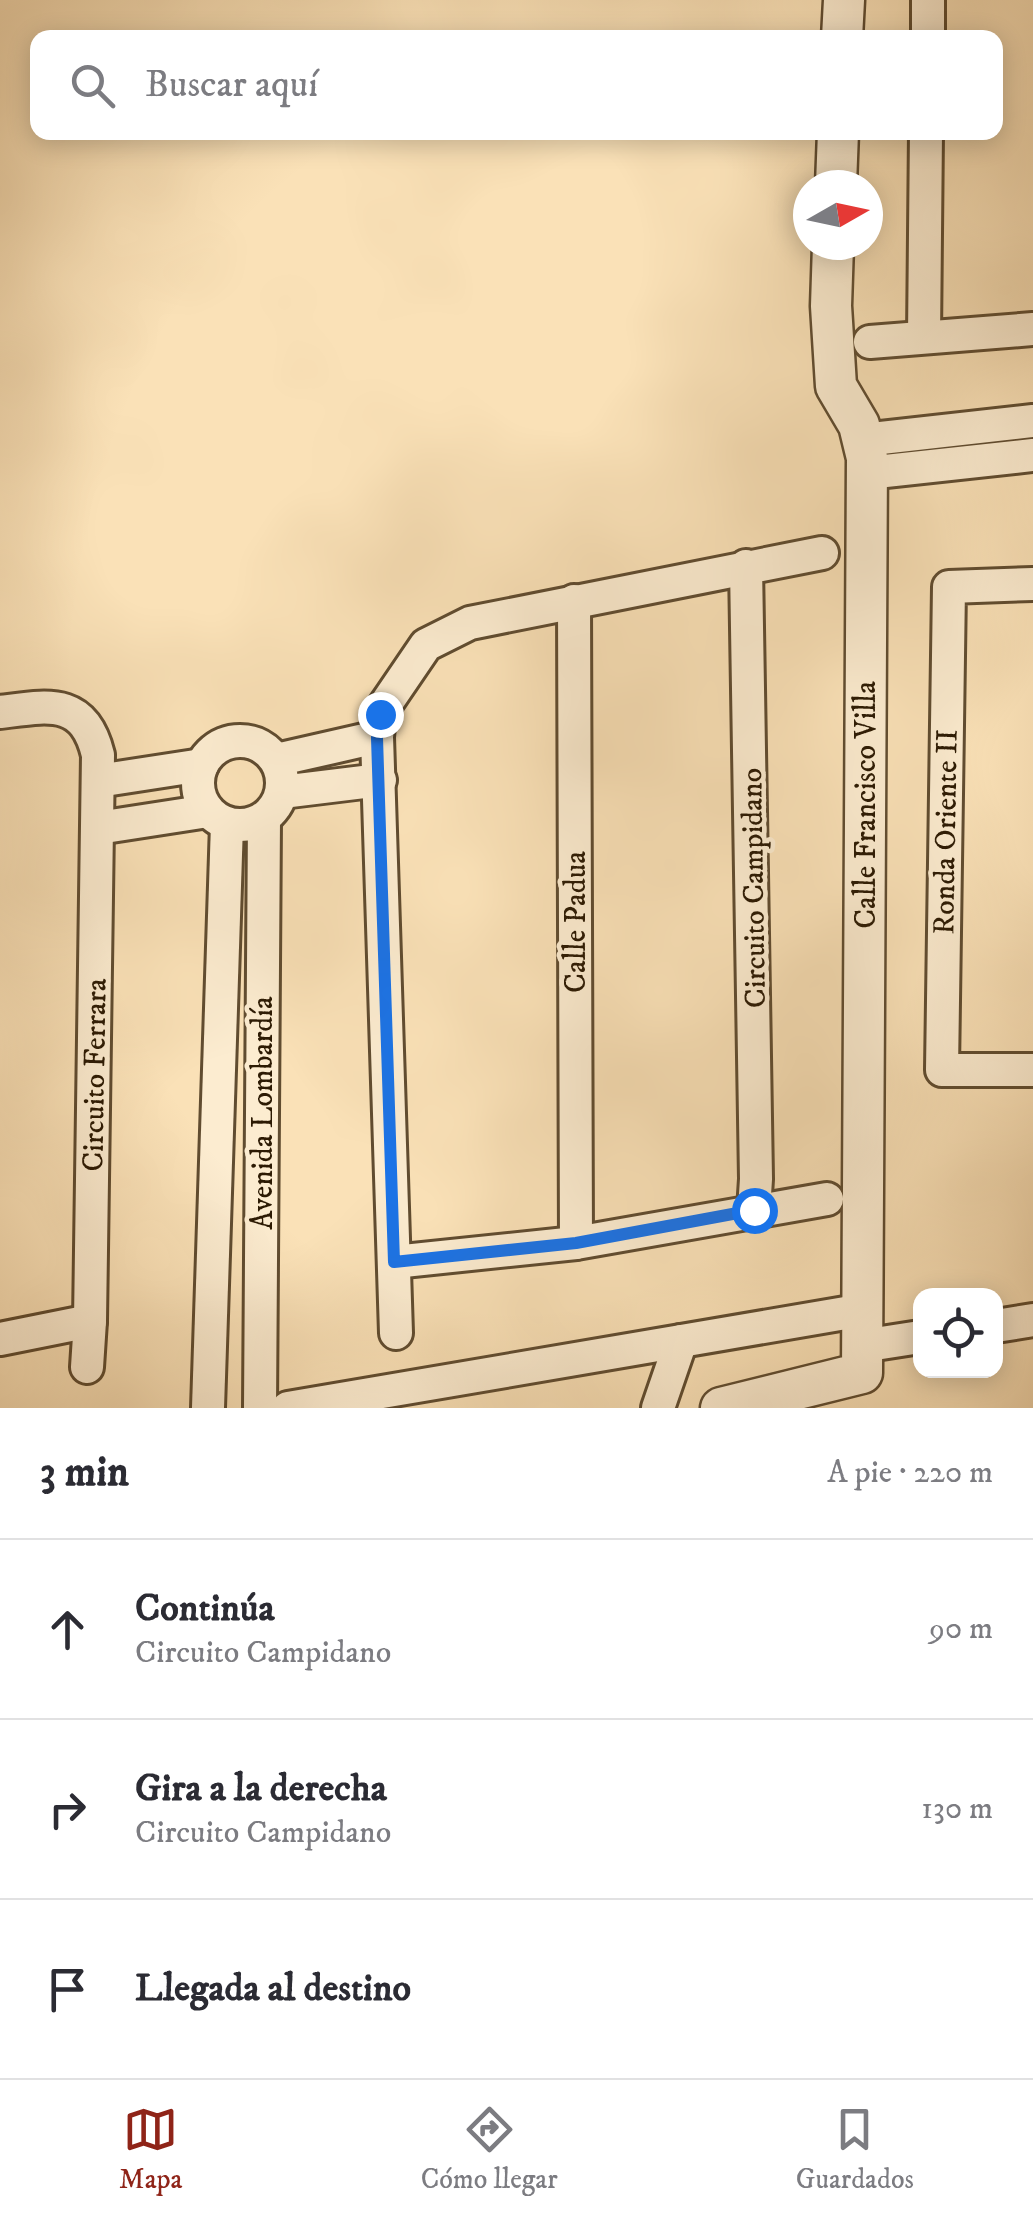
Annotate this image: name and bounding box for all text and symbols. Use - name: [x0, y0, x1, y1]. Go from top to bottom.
- search box: [30, 30, 1003, 140]
- icon: search: [65, 58, 120, 113]
- text: Buscar aquí: [145, 61, 318, 109]
- north arrow: [793, 170, 883, 260]
- street label: Calle Francisco Villa: [848, 681, 885, 929]
- route end: [358, 692, 404, 738]
- street label: Ronda Oriente II: [926, 729, 967, 935]
- street label: Circuito Campidano: [734, 768, 775, 1008]
- street label: Calle Padua: [558, 851, 595, 993]
- street label: Circuito Ferrara: [75, 978, 116, 1172]
- street label: Avenida Lombardía: [245, 996, 282, 1230]
- route start: [732, 1188, 778, 1234]
- map controls: [913, 1288, 1003, 1378]
- button: locate: [913, 1288, 1003, 1378]
- text: 3 min: [40, 1447, 129, 1499]
- text: A pie · 220 m: [827, 1453, 993, 1493]
- text: Continúa: [135, 1585, 275, 1633]
- icon: ahead: [40, 1602, 95, 1657]
- text: 90 m: [929, 1609, 993, 1649]
- text: Circuito Campidano: [135, 1633, 391, 1673]
- text: Gira a la derecha: [135, 1765, 387, 1813]
- icon: right: [40, 1782, 95, 1837]
- text: 130 m: [921, 1789, 993, 1829]
- text: Circuito Campidano: [135, 1813, 391, 1853]
- icon: arrive: [40, 1962, 95, 2017]
- text: Llegada al destino: [135, 1965, 411, 2013]
- tab: Mapa: [119, 2102, 183, 2197]
- tab: Cómo llegar: [421, 2102, 558, 2197]
- tab: Guardados: [796, 2102, 914, 2197]

